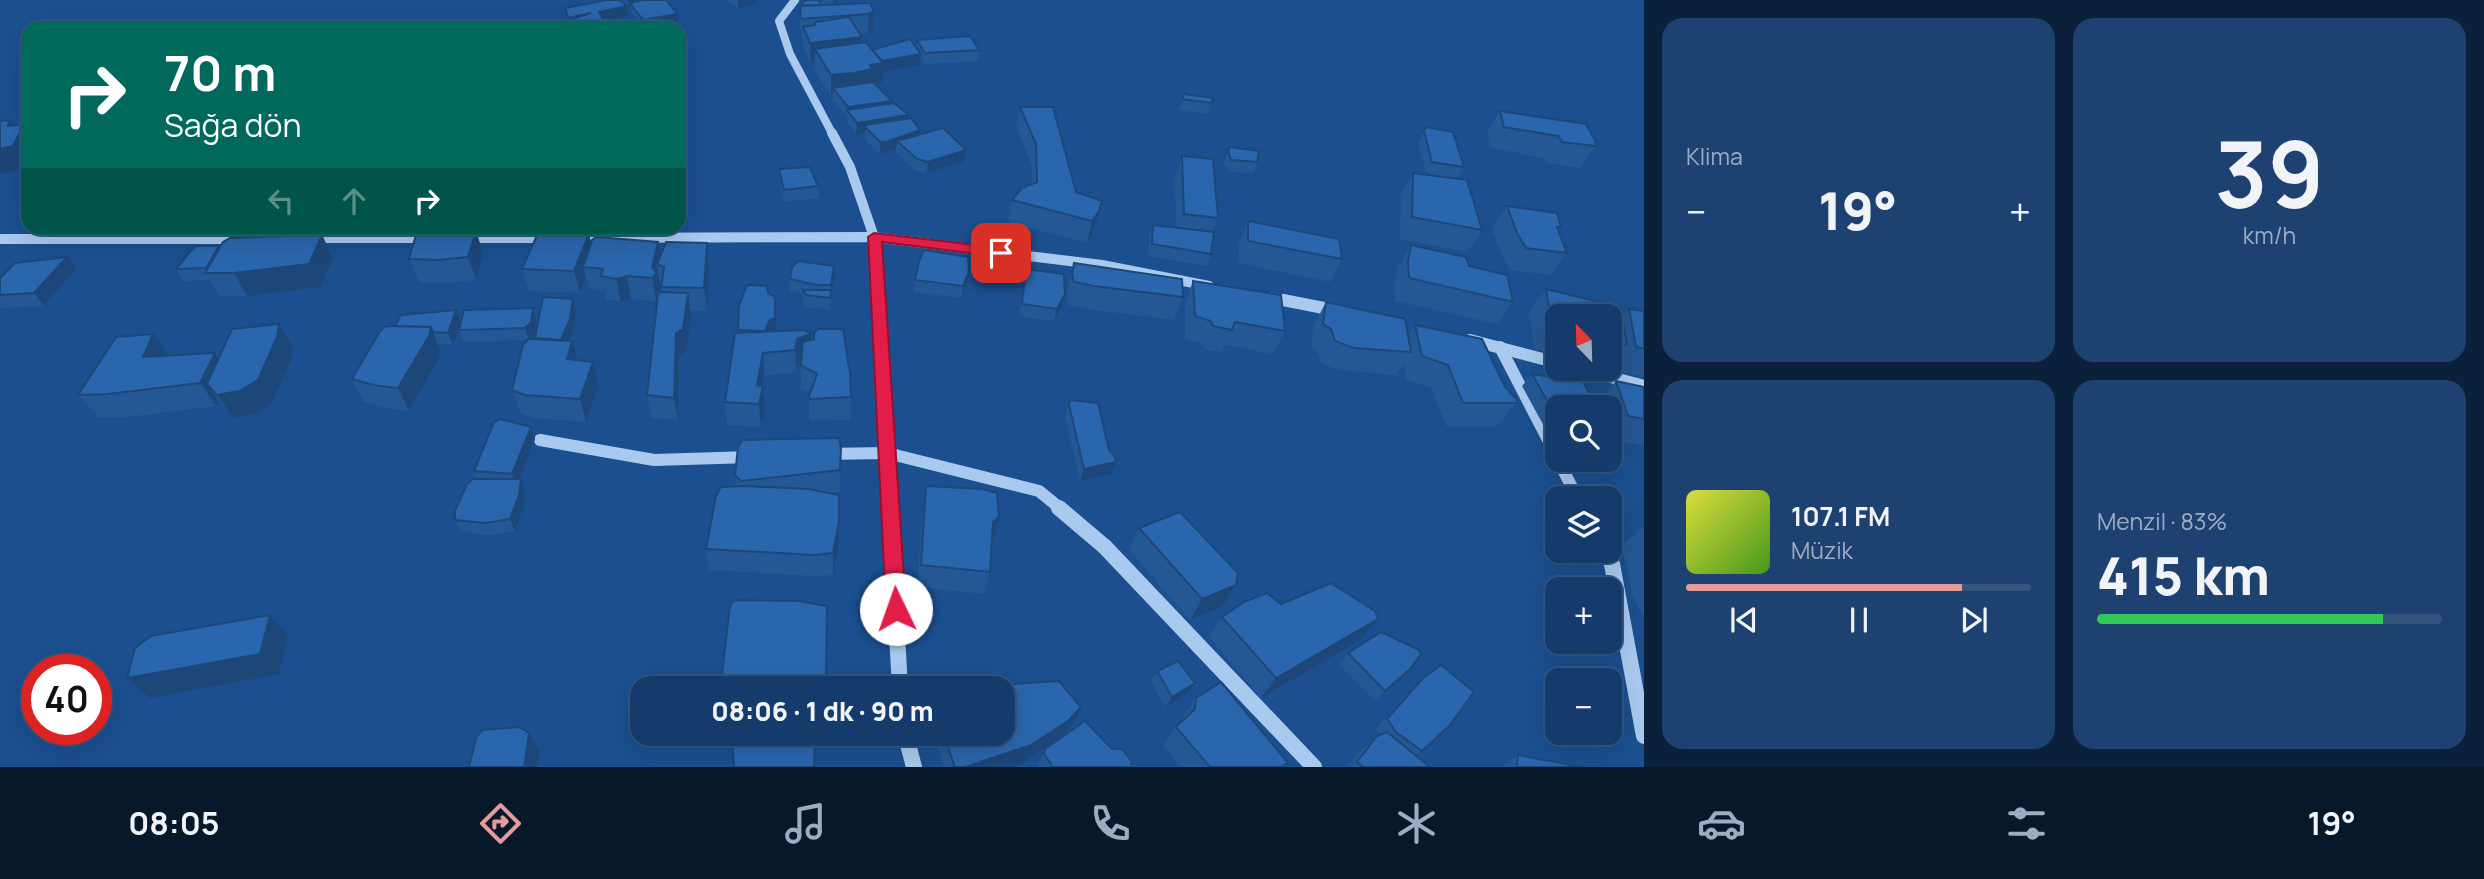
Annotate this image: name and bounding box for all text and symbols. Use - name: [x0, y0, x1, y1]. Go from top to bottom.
- text: 70 m: [164, 39, 276, 106]
- icon: right: [49, 49, 140, 140]
- text: Sağa dön: [164, 103, 302, 147]
- text: 39: [2215, 111, 2324, 235]
- text: Klima: [1686, 140, 1743, 172]
- text: 19°: [1818, 175, 1897, 246]
- icon: left: [262, 182, 300, 220]
- icon: ahead: [335, 182, 373, 220]
- icon: right: [408, 182, 446, 220]
- text: −: [1686, 185, 1707, 237]
- text: +: [2009, 185, 2031, 237]
- text: km/h: [2243, 219, 2296, 251]
- pin: [971, 223, 1031, 283]
- icon: arrive: [982, 234, 1020, 272]
- north arrow: [1545, 304, 1622, 382]
- map controls: [1545, 304, 1622, 745]
- button: search: [1545, 395, 1622, 472]
- button: layers: [1545, 486, 1622, 563]
- text: 107.1 FM: [1791, 498, 1890, 534]
- text: Menzil · 83%: [2097, 505, 2227, 537]
- text: Müzik: [1791, 534, 1853, 566]
- text: 415 km: [2097, 540, 2270, 611]
- position arrow: [859, 572, 933, 646]
- button: +: [1545, 577, 1622, 654]
- icon: previous: [1725, 601, 1763, 639]
- icon: pause: [1840, 601, 1878, 639]
- icon: next: [1955, 601, 1993, 639]
- speed limit sign: 40: [21, 654, 112, 745]
- button: −: [1545, 668, 1622, 745]
- text: 08:06 · 1 dk · 90 m: [711, 693, 934, 729]
- icon: directions: [476, 799, 525, 848]
- icon: music: [781, 799, 830, 848]
- icon: phone: [1086, 799, 1135, 848]
- icon: climate: [1392, 799, 1441, 848]
- icon: car: [1697, 799, 1746, 848]
- icon: filters: [2002, 799, 2051, 848]
- text: 08:05: [128, 801, 220, 845]
- text: 19°: [2308, 801, 2356, 845]

